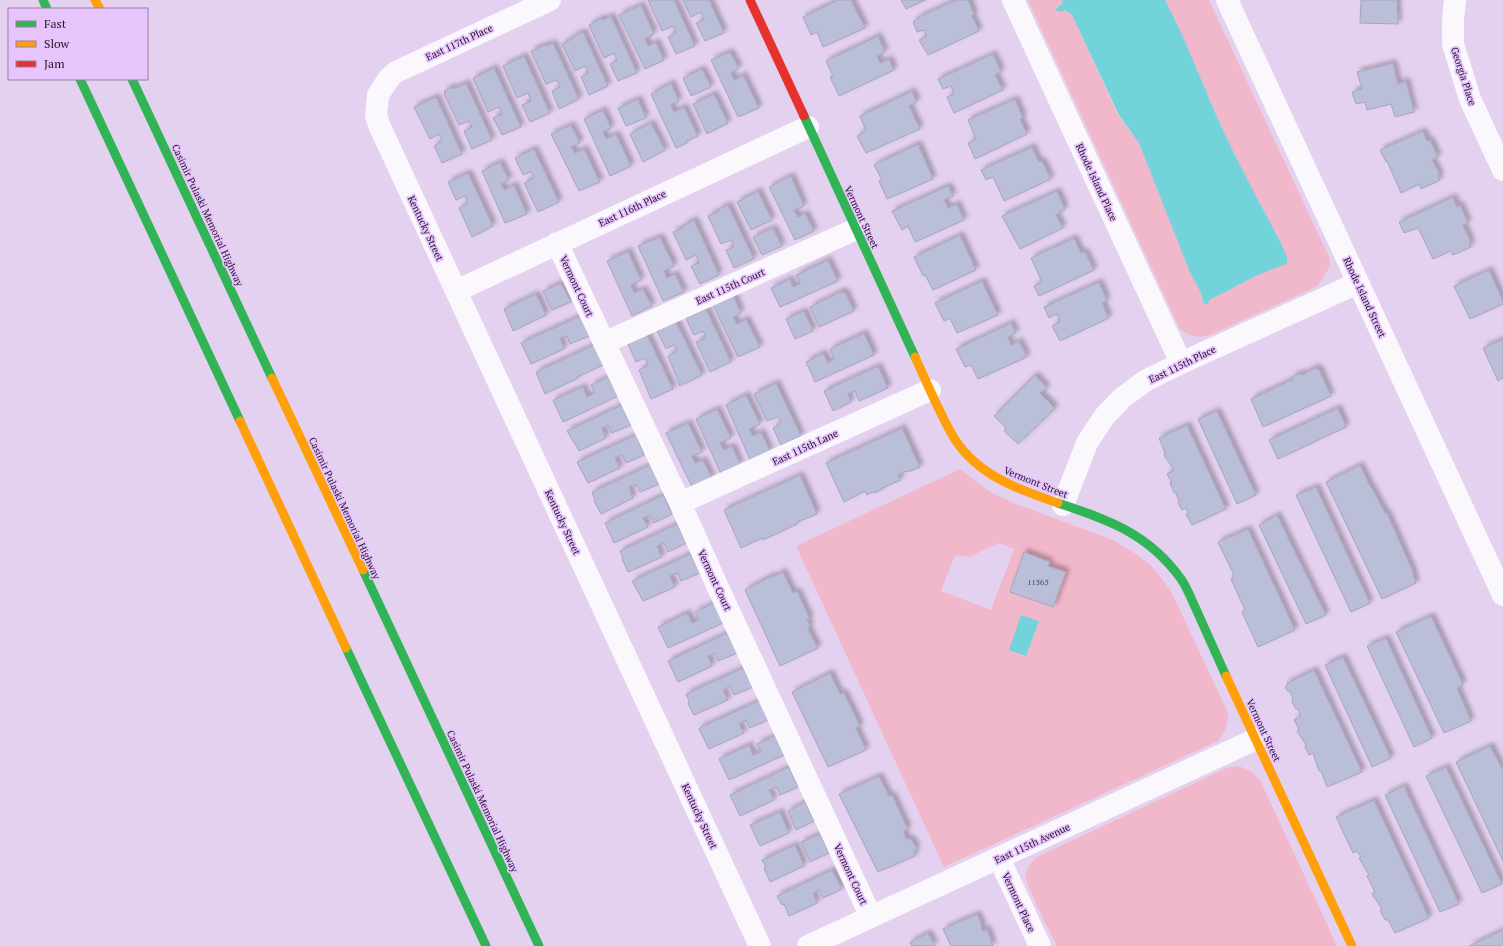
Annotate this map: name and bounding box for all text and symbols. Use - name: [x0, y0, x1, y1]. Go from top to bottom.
- legend: [8, 8, 148, 80]
- text: Fast: [44, 16, 67, 31]
- street label: East 117th Place: [424, 21, 495, 64]
- text: Slow: [44, 36, 70, 51]
- street label: Georgia Place: [1448, 45, 1479, 107]
- text: Jam: [44, 56, 65, 71]
- street label: Rhode Island Place: [1073, 141, 1120, 223]
- street label: Casimir Pulaski Memorial Highway: [169, 142, 247, 289]
- street label: Vermont Street: [841, 184, 882, 251]
- street label: East 116th Place: [596, 187, 668, 230]
- street label: Kentucky Street: [405, 194, 446, 263]
- street label: Vermont Court: [557, 254, 597, 319]
- street label: Rhode Island Street: [1340, 255, 1389, 340]
- street label: East 115th Court: [694, 265, 767, 308]
- street label: East 115th Place: [1147, 343, 1218, 386]
- street label: East 115th Lane: [770, 427, 840, 468]
- street label: Casimir Pulaski Memorial Highway: [306, 435, 384, 582]
- street label: Vermont Street: [1002, 464, 1070, 501]
- street label: Kentucky Street: [542, 488, 583, 557]
- street label: Vermont Court: [695, 548, 735, 613]
- house number: 11565: [1027, 577, 1049, 587]
- street label: Vermont Street: [1243, 697, 1284, 764]
- street label: Casimir Pulaski Memorial Highway: [444, 728, 522, 875]
- street label: Kentucky Street: [679, 782, 720, 851]
- street label: East 115th Avenue: [992, 820, 1072, 867]
- street label: Vermont Court: [831, 842, 871, 907]
- street label: Vermont Place: [999, 870, 1038, 934]

